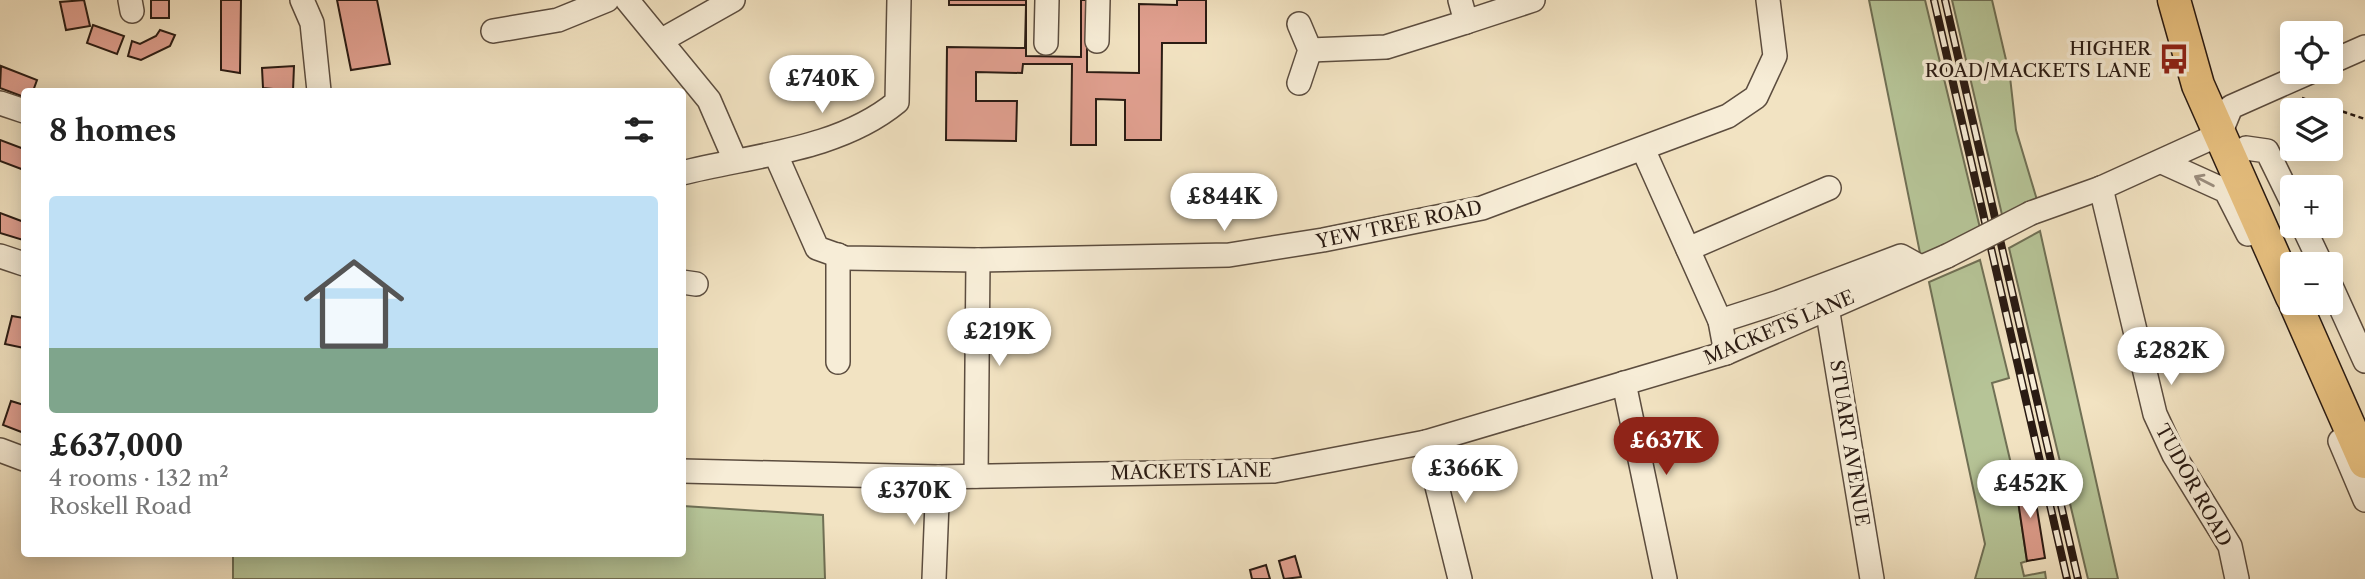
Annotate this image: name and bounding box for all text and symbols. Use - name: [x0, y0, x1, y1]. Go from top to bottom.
- map controls: [2280, 21, 2343, 315]
- button: locate: [2280, 21, 2343, 84]
- place label: HIGHER ROAD/MACKETS LANE: [1925, 37, 2152, 82]
- bus stop icon: HIGHER ROAD/MACKETS LANE: [2157, 42, 2191, 76]
- pin: £740K: [773, 55, 871, 115]
- text: £740K: [785, 64, 859, 92]
- button: layers: [2280, 98, 2343, 161]
- icon: filters: [620, 111, 658, 149]
- text: 8 homes: [49, 112, 176, 149]
- one-way arrow: [2194, 173, 2215, 187]
- pin: £844K: [1175, 174, 1273, 233]
- button: +: [2280, 175, 2343, 238]
- text: £844K: [1186, 182, 1262, 210]
- street label: YEW TREE ROAD: [1313, 196, 1484, 254]
- icon: home: [291, 241, 417, 367]
- button: −: [2280, 252, 2343, 315]
- street label: MACKETS LANE: [1701, 285, 1858, 370]
- pin: £219K: [950, 308, 1048, 368]
- text: £219K: [963, 317, 1035, 345]
- pin: £282K: [2122, 328, 2220, 387]
- text: £282K: [2133, 336, 2209, 364]
- street label: STUART AVENUE: [1825, 358, 1874, 528]
- pin: £637K: [1617, 418, 1715, 477]
- street label: TUDOR ROAD: [2150, 420, 2237, 550]
- text: £637K: [1630, 426, 1702, 454]
- text: £637,000: [49, 427, 183, 464]
- pin: £366K: [1416, 446, 1514, 505]
- text: £366K: [1428, 454, 1502, 482]
- street label: MACKETS LANE: [1110, 459, 1272, 484]
- pin: £452K: [1981, 461, 2079, 520]
- text: 4 rooms · 132 m²: [49, 464, 229, 492]
- pin: £370K: [865, 468, 963, 527]
- text: £452K: [1993, 469, 2067, 497]
- text: £370K: [877, 476, 951, 504]
- text: Roskell Road: [49, 492, 192, 520]

